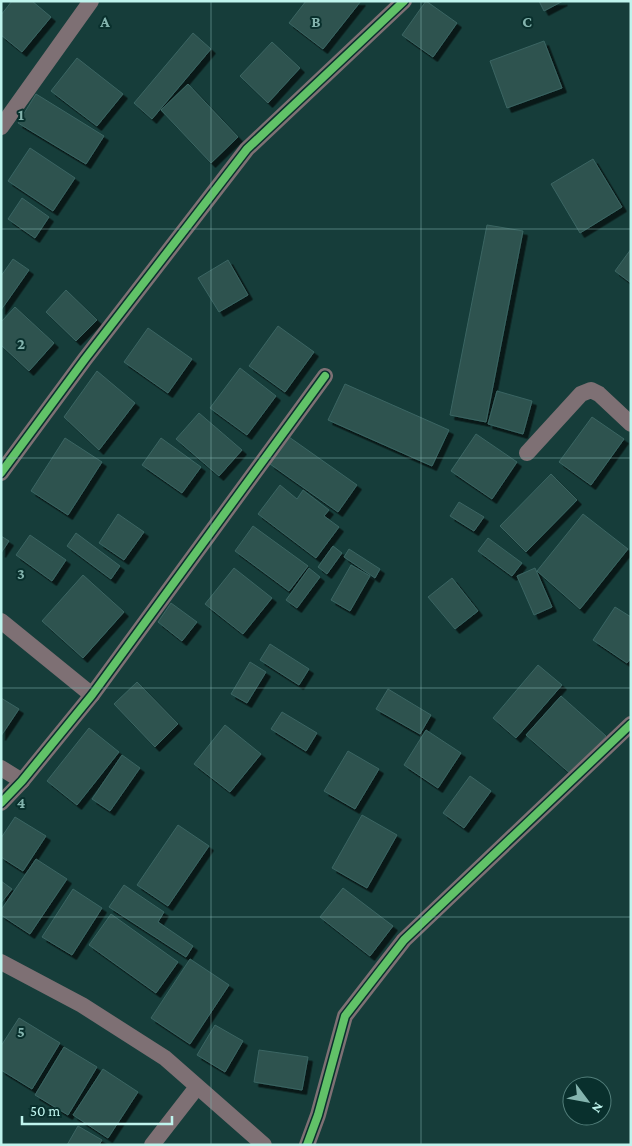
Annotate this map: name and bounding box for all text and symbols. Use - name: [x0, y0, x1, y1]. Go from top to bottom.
- text: A: [99, 13, 110, 30]
- text: B: [311, 13, 321, 30]
- text: C: [522, 13, 532, 30]
- text: 1: [18, 106, 24, 123]
- text: 2: [17, 335, 25, 352]
- text: 3: [17, 565, 25, 582]
- text: 4: [17, 794, 26, 811]
- text: 5: [17, 1023, 25, 1040]
- north arrow: [562, 1076, 612, 1126]
- scale bar: [22, 1094, 172, 1126]
- text: N: [588, 1100, 607, 1117]
- text: 50 m: [30, 1103, 60, 1119]

